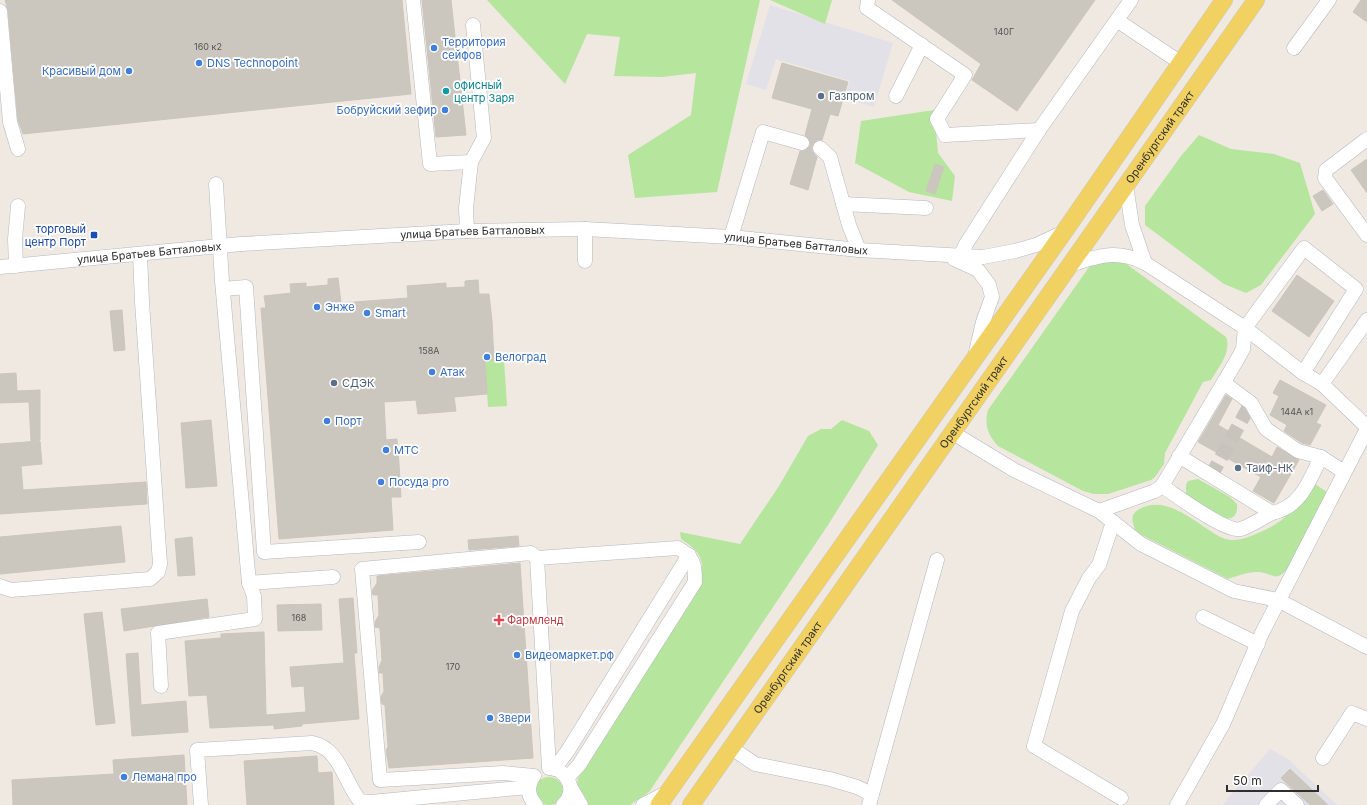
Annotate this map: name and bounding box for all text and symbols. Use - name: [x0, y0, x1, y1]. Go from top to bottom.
- house number: 140Г: [994, 26, 1014, 37]
- place label: Территория сейфов: [442, 35, 506, 62]
- house number: 160 к2: [194, 41, 222, 52]
- marker: Территория сейфов: [429, 43, 439, 53]
- place label: DNS Technopoint: [207, 56, 298, 70]
- marker: DNS Technopoint: [194, 58, 204, 68]
- place label: Красивый дом: [42, 64, 121, 78]
- marker: Красивый дом: [124, 66, 134, 76]
- place label: офисный центр Заря: [454, 78, 514, 105]
- marker: офисный центр Заря: [441, 86, 451, 96]
- street label: Оренбургский тракт: [1122, 87, 1198, 186]
- place label: Газпром: [829, 89, 874, 103]
- marker: Газпром: [816, 91, 826, 101]
- place label: Бобруйский зефир: [337, 103, 437, 117]
- marker: Бобруйский зефир: [440, 105, 450, 115]
- place label: торговый центр Порт: [25, 222, 87, 249]
- street label: улица Братьев Батталовых: [400, 223, 545, 242]
- marker: торговый центр Порт: [89, 230, 99, 240]
- street label: улица Братьев Батталовых: [723, 230, 868, 258]
- street label: улица Братьев Батталовых: [77, 239, 222, 267]
- place label: Энже: [325, 300, 355, 314]
- marker: Энже: [312, 302, 322, 312]
- place label: Smart: [375, 306, 406, 320]
- marker: Smart: [362, 308, 372, 318]
- house number: 158А: [419, 345, 439, 356]
- place label: Велоград: [495, 350, 547, 364]
- marker: Велоград: [482, 352, 492, 362]
- street label: Оренбургский тракт: [936, 353, 1011, 451]
- place label: Атак: [440, 365, 465, 379]
- marker: Атак: [427, 367, 437, 377]
- place label: СДЭК: [342, 376, 375, 390]
- marker: СДЭК: [329, 378, 339, 388]
- house number: 144А к1: [1281, 406, 1313, 417]
- place label: Порт: [335, 414, 363, 428]
- marker: Порт: [322, 416, 332, 426]
- place label: МТС: [394, 443, 419, 457]
- marker: МТС: [381, 445, 391, 455]
- place label: Таиф-НК: [1246, 461, 1294, 475]
- marker: Таиф-НК: [1233, 463, 1243, 473]
- place label: Посуда pro: [389, 475, 449, 489]
- marker: Посуда pro: [376, 477, 386, 487]
- house number: 168: [292, 612, 307, 623]
- place label: Фармленд: [507, 613, 564, 627]
- marker: Фармленд: [494, 615, 504, 625]
- street label: Оренбургский тракт: [750, 618, 825, 717]
- place label: Видеомаркет.рф: [525, 648, 614, 662]
- marker: Видеомаркет.рф: [512, 650, 522, 660]
- house number: 170: [446, 661, 460, 672]
- place label: Звери: [498, 711, 531, 725]
- marker: Звери: [485, 713, 495, 723]
- scale bar: [1227, 767, 1318, 793]
- place label: Лемана про: [132, 770, 197, 784]
- marker: Лемана про: [119, 772, 129, 782]
- text: 50 m: [1233, 773, 1262, 788]

